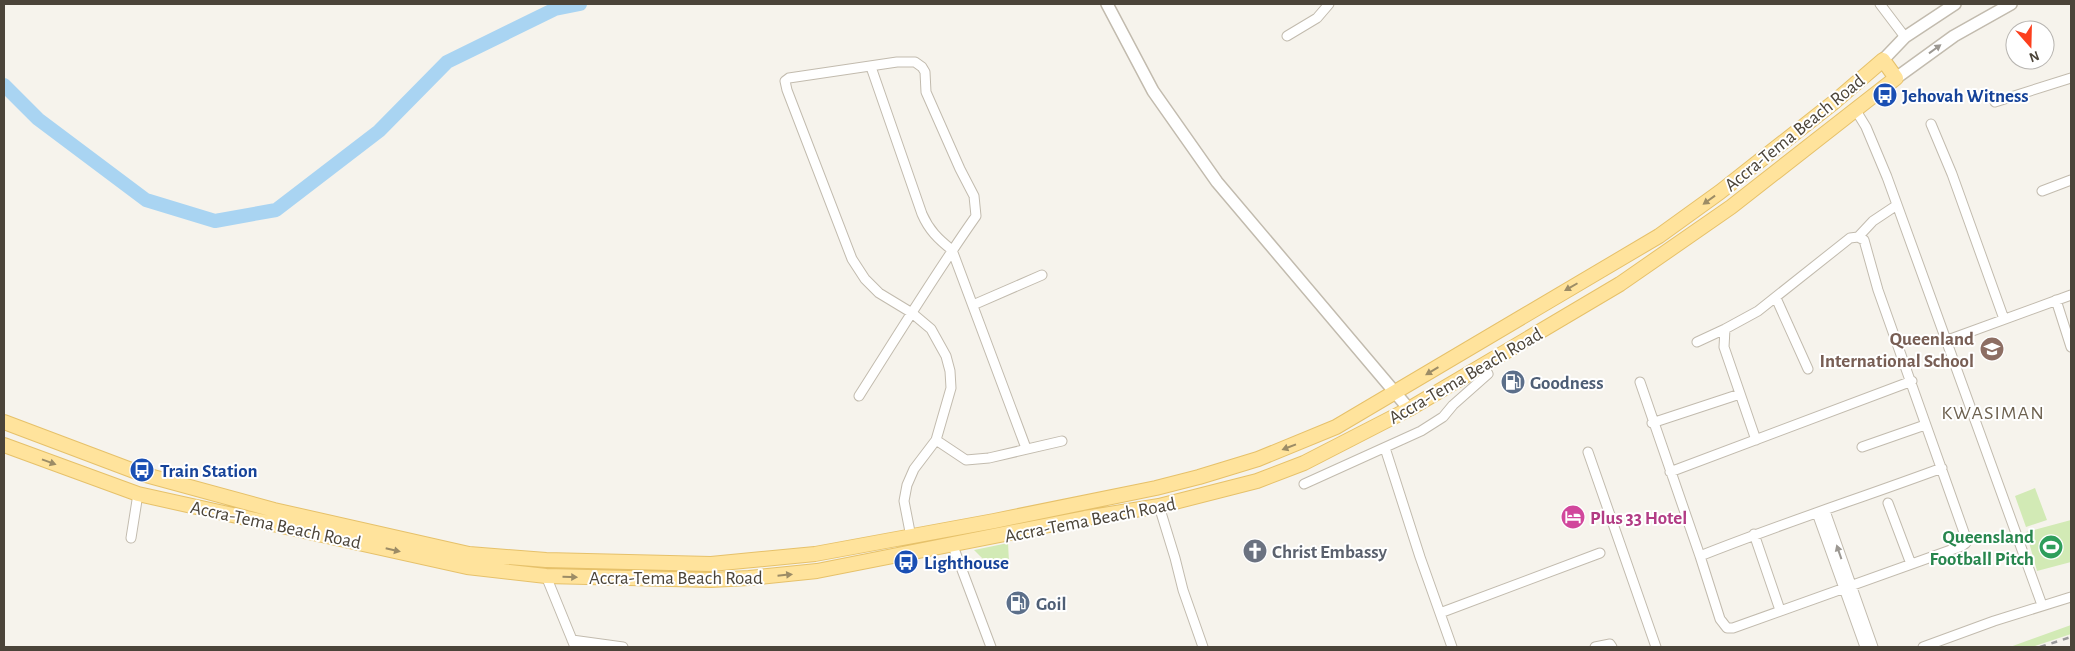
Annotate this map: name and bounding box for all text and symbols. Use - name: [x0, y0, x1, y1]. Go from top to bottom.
- north arrow: [2005, 20, 2055, 70]
- one-way arrow: [1928, 44, 1942, 54]
- text: N: [2027, 48, 2041, 65]
- street label: Accra-Tema Beach Road: [1721, 71, 1869, 195]
- bus stop icon: Jehovah Witness: [1872, 82, 1898, 108]
- place label: Jehovah Witness: [1902, 87, 2029, 106]
- one-way arrow: [1702, 195, 1715, 205]
- one-way arrow: [1564, 283, 1579, 291]
- street label: Accra-Tema Beach Road: [1386, 325, 1546, 428]
- place label: Queenland International School: [1819, 330, 1974, 371]
- school or university icon: Queenland International School: [1979, 336, 2005, 362]
- one-way arrow: [1426, 366, 1439, 375]
- fuel station icon: Goodness: [1500, 369, 1526, 395]
- place label: Goodness: [1530, 374, 1603, 393]
- district label: KWASIMAN: [1941, 403, 2045, 423]
- one-way arrow: [1281, 443, 1296, 451]
- bus stop icon: Train Station: [129, 457, 155, 483]
- one-way arrow: [42, 459, 57, 466]
- place label: Train Station: [160, 462, 258, 481]
- street label: Accra-Tema Beach Road: [1003, 495, 1178, 546]
- street label: Accra-Tema Beach Road: [189, 498, 363, 553]
- hotel icon: Plus 33 Hotel: [1560, 504, 1586, 530]
- place label: Plus 33 Hotel: [1590, 509, 1687, 528]
- place label: Queensland Football Pitch: [1930, 528, 2034, 569]
- sports icon: Queensland Football Pitch: [2038, 534, 2064, 560]
- church icon: Christ Embassy: [1242, 538, 1268, 564]
- place label: Christ Embassy: [1272, 543, 1388, 562]
- one-way arrow: [1835, 544, 1843, 559]
- one-way arrow: [385, 546, 400, 554]
- bus stop icon: Lighthouse: [893, 549, 919, 575]
- place label: Lighthouse: [924, 554, 1009, 573]
- street label: Accra-Tema Beach Road: [589, 569, 763, 588]
- one-way arrow: [777, 571, 793, 579]
- one-way arrow: [562, 573, 578, 581]
- fuel station icon: Goil: [1005, 590, 1031, 616]
- place label: Goil: [1036, 595, 1066, 614]

